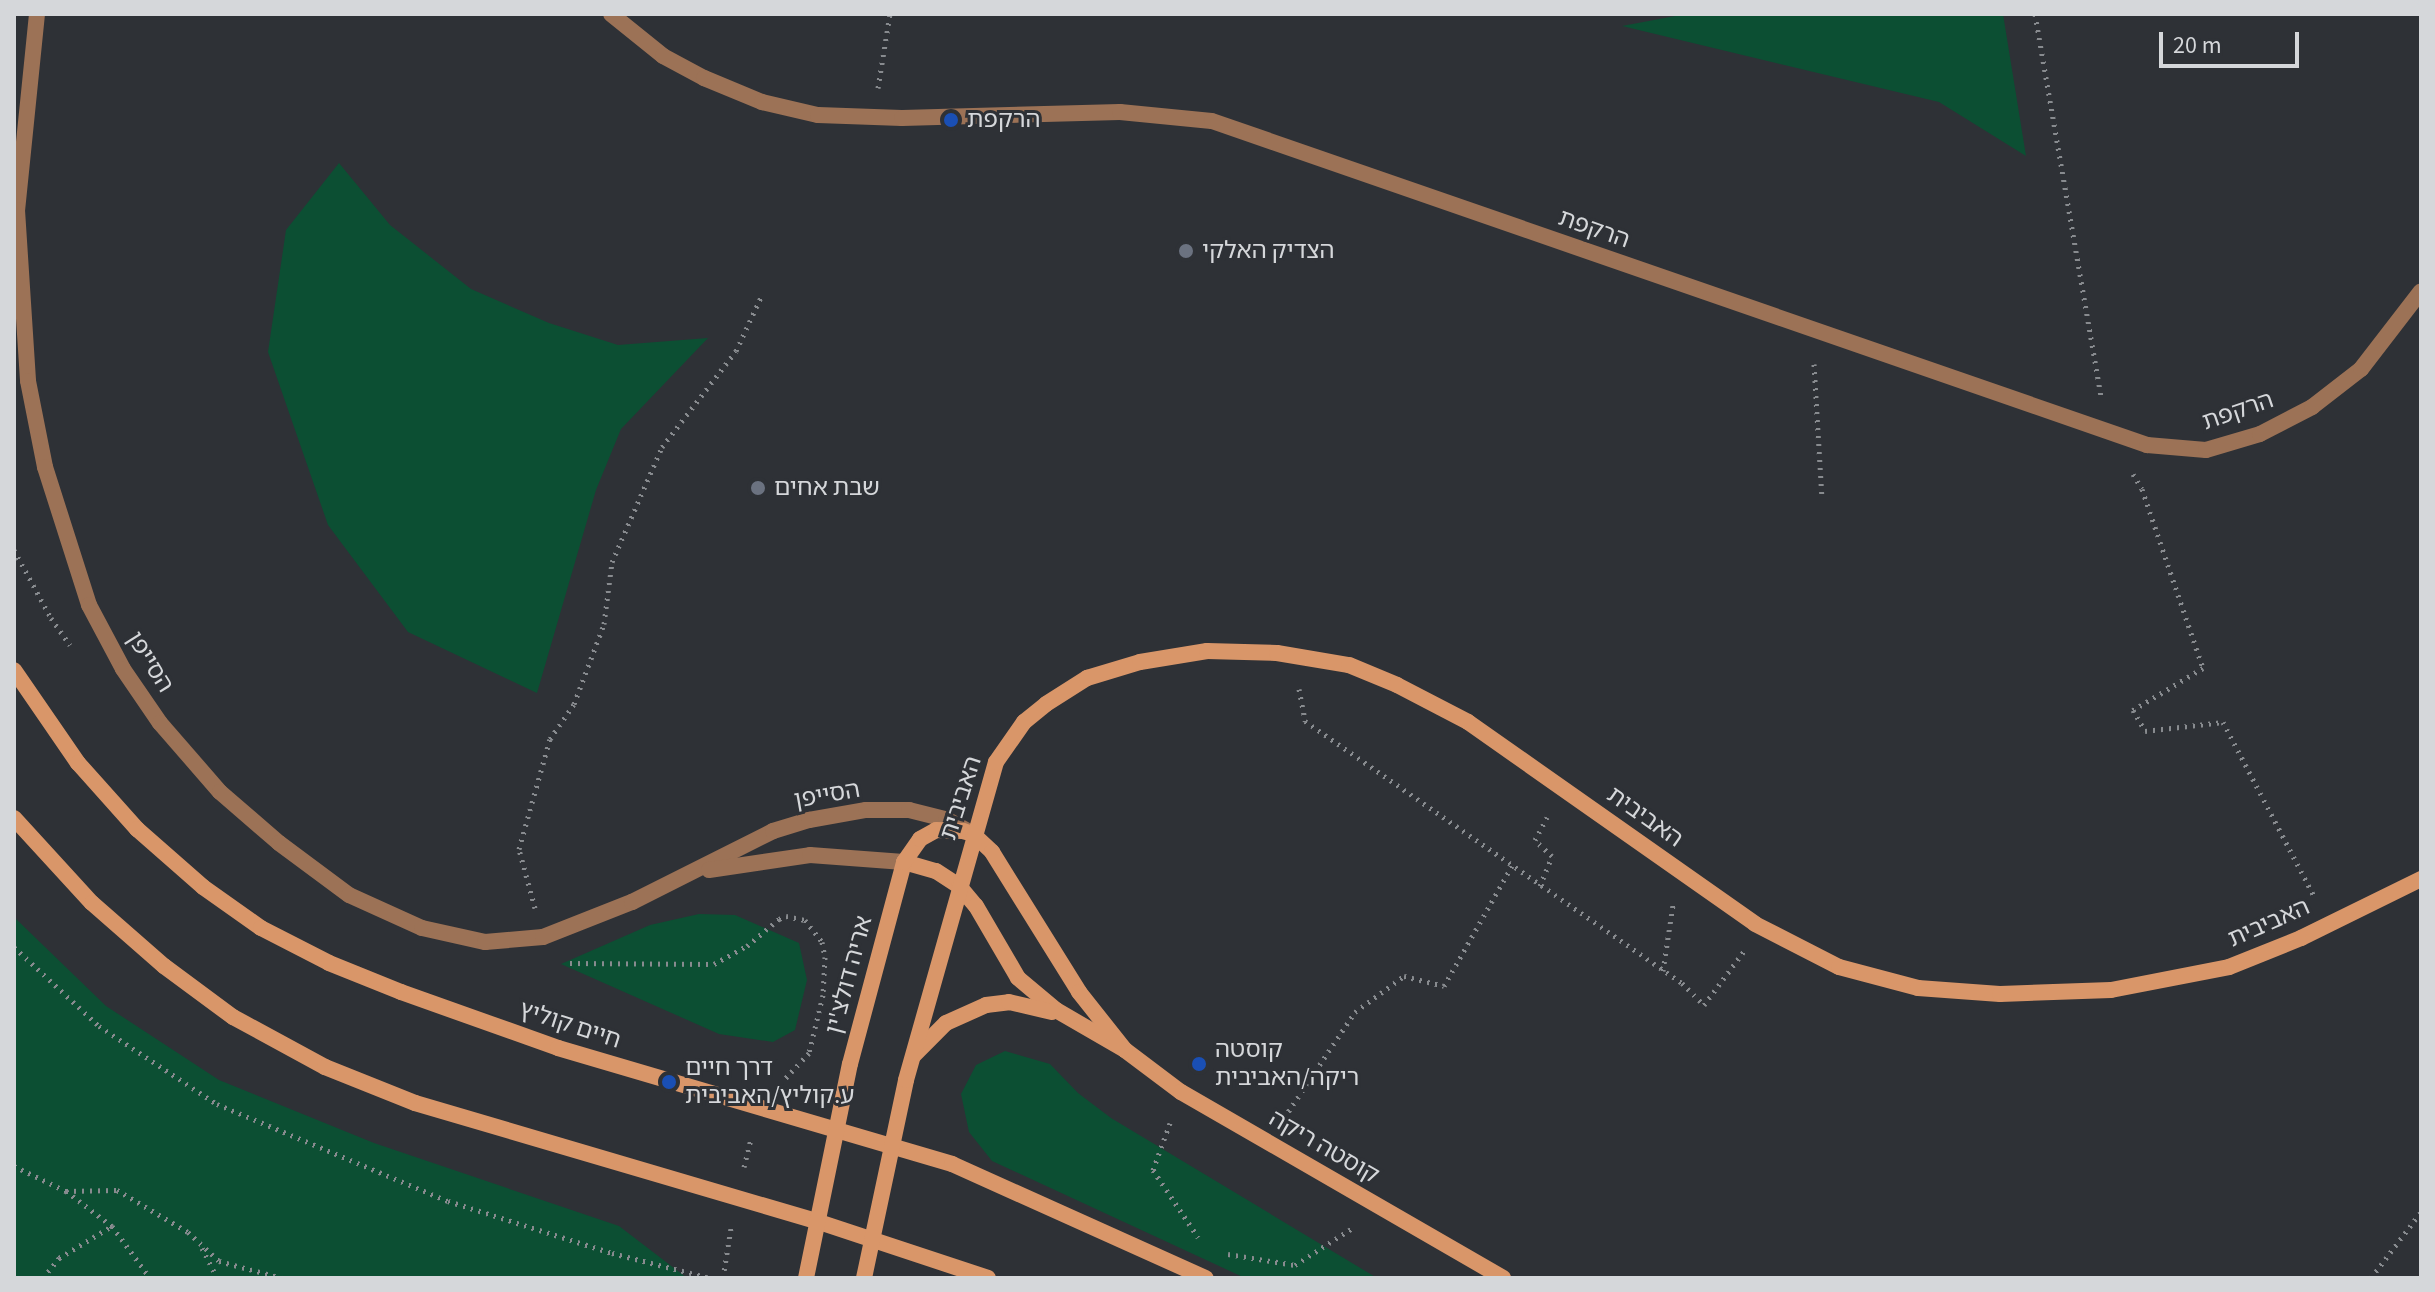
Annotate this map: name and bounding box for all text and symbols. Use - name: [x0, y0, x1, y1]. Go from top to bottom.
- scale bar: [2163, 16, 2303, 66]
- text: 20 m: [2173, 28, 2222, 63]
- place label: הרקפת: [967, 106, 1041, 134]
- marker: הרקפת: [942, 111, 960, 129]
- street label: הרקפת: [1555, 203, 1633, 255]
- place label: הצדיק האלקי: [1202, 237, 1335, 265]
- marker: הצדיק האלקי: [1177, 242, 1195, 260]
- street label: הרקפת: [2199, 385, 2277, 437]
- place label: שבת אחים: [774, 474, 880, 502]
- marker: שבת אחים: [749, 479, 767, 497]
- street label: הסייפן: [120, 626, 180, 698]
- street label: האביבית: [934, 753, 988, 843]
- street label: הסייפן: [792, 775, 862, 815]
- street label: האביבית: [1601, 780, 1689, 854]
- street label: האביבית: [2224, 892, 2314, 954]
- street label: אריה דולצ'ין: [819, 913, 879, 1037]
- street label: חיים קוליץ: [516, 995, 624, 1055]
- place label: קוסטה ריקה/האביבית: [1215, 1036, 1359, 1092]
- place label: דרך חיים ע.קוליץ/האביבית: [685, 1054, 854, 1110]
- marker: קוסטה ריקה/האביבית: [1190, 1055, 1208, 1073]
- marker: דרך חיים ע.קוליץ/האביבית: [660, 1073, 678, 1091]
- street label: קוסטה ריקה: [1264, 1104, 1384, 1190]

